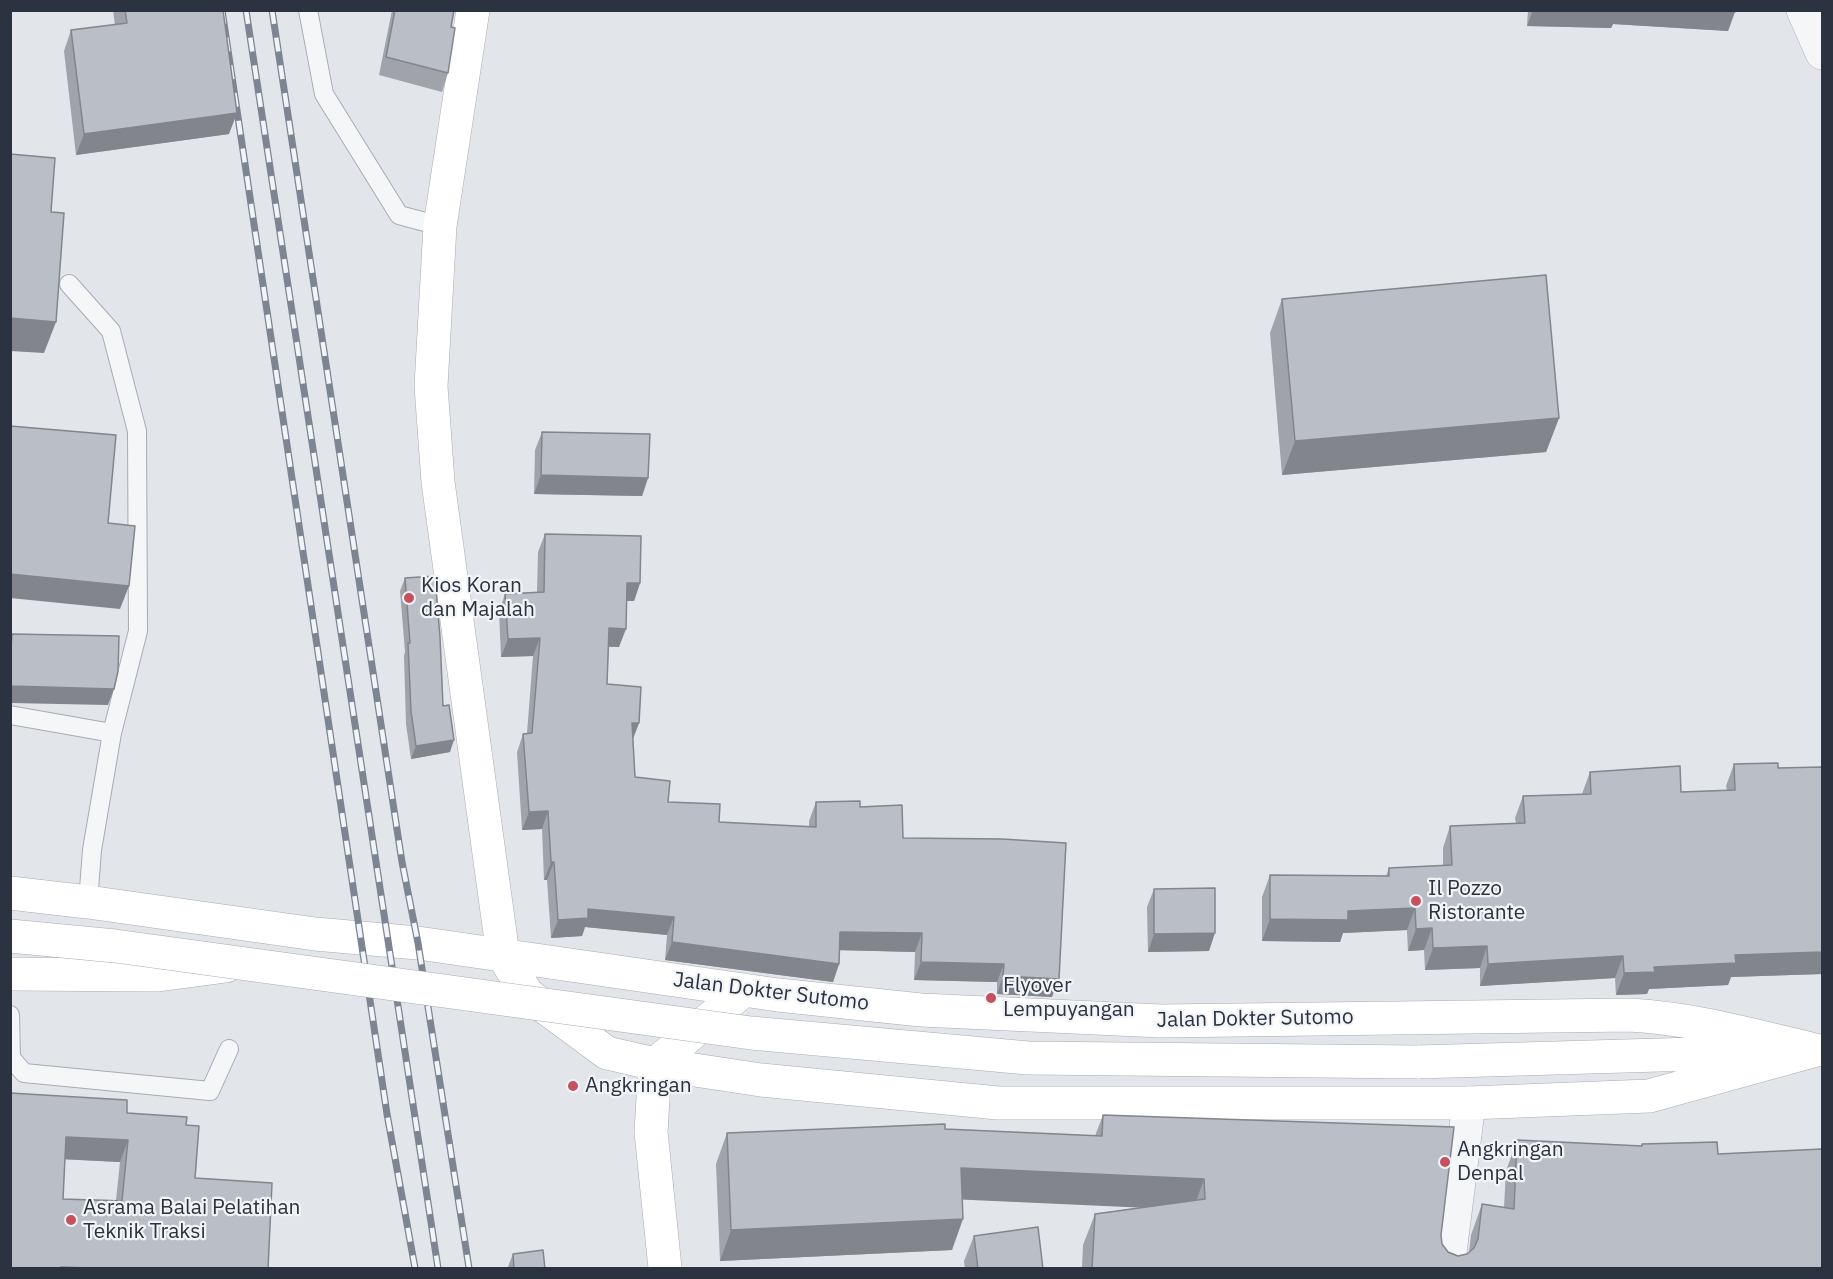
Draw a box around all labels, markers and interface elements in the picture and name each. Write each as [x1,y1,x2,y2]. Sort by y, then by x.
place label: Kios Koran dan Majalah [421,573,535,623]
marker: Kios Koran dan Majalah [402,591,416,605]
place label: Il Pozzo Ristorante [1428,876,1525,926]
marker: Il Pozzo Ristorante [1409,894,1423,908]
street label: Jalan Dokter Sutomo [672,967,870,1017]
place label: Flyover Lempuyangan [1003,973,1135,1023]
marker: Flyover Lempuyangan [984,991,998,1005]
street label: Jalan Dokter Sutomo [1156,1005,1354,1033]
place label: Angkringan [585,1073,692,1099]
marker: Angkringan [566,1079,580,1093]
place label: Angkringan Denpal [1457,1137,1564,1187]
marker: Angkringan Denpal [1438,1155,1452,1169]
place label: Asrama Balai Pelatihan Teknik Traksi [83,1195,301,1245]
marker: Asrama Balai Pelatihan Teknik Traksi [64,1213,78,1227]

